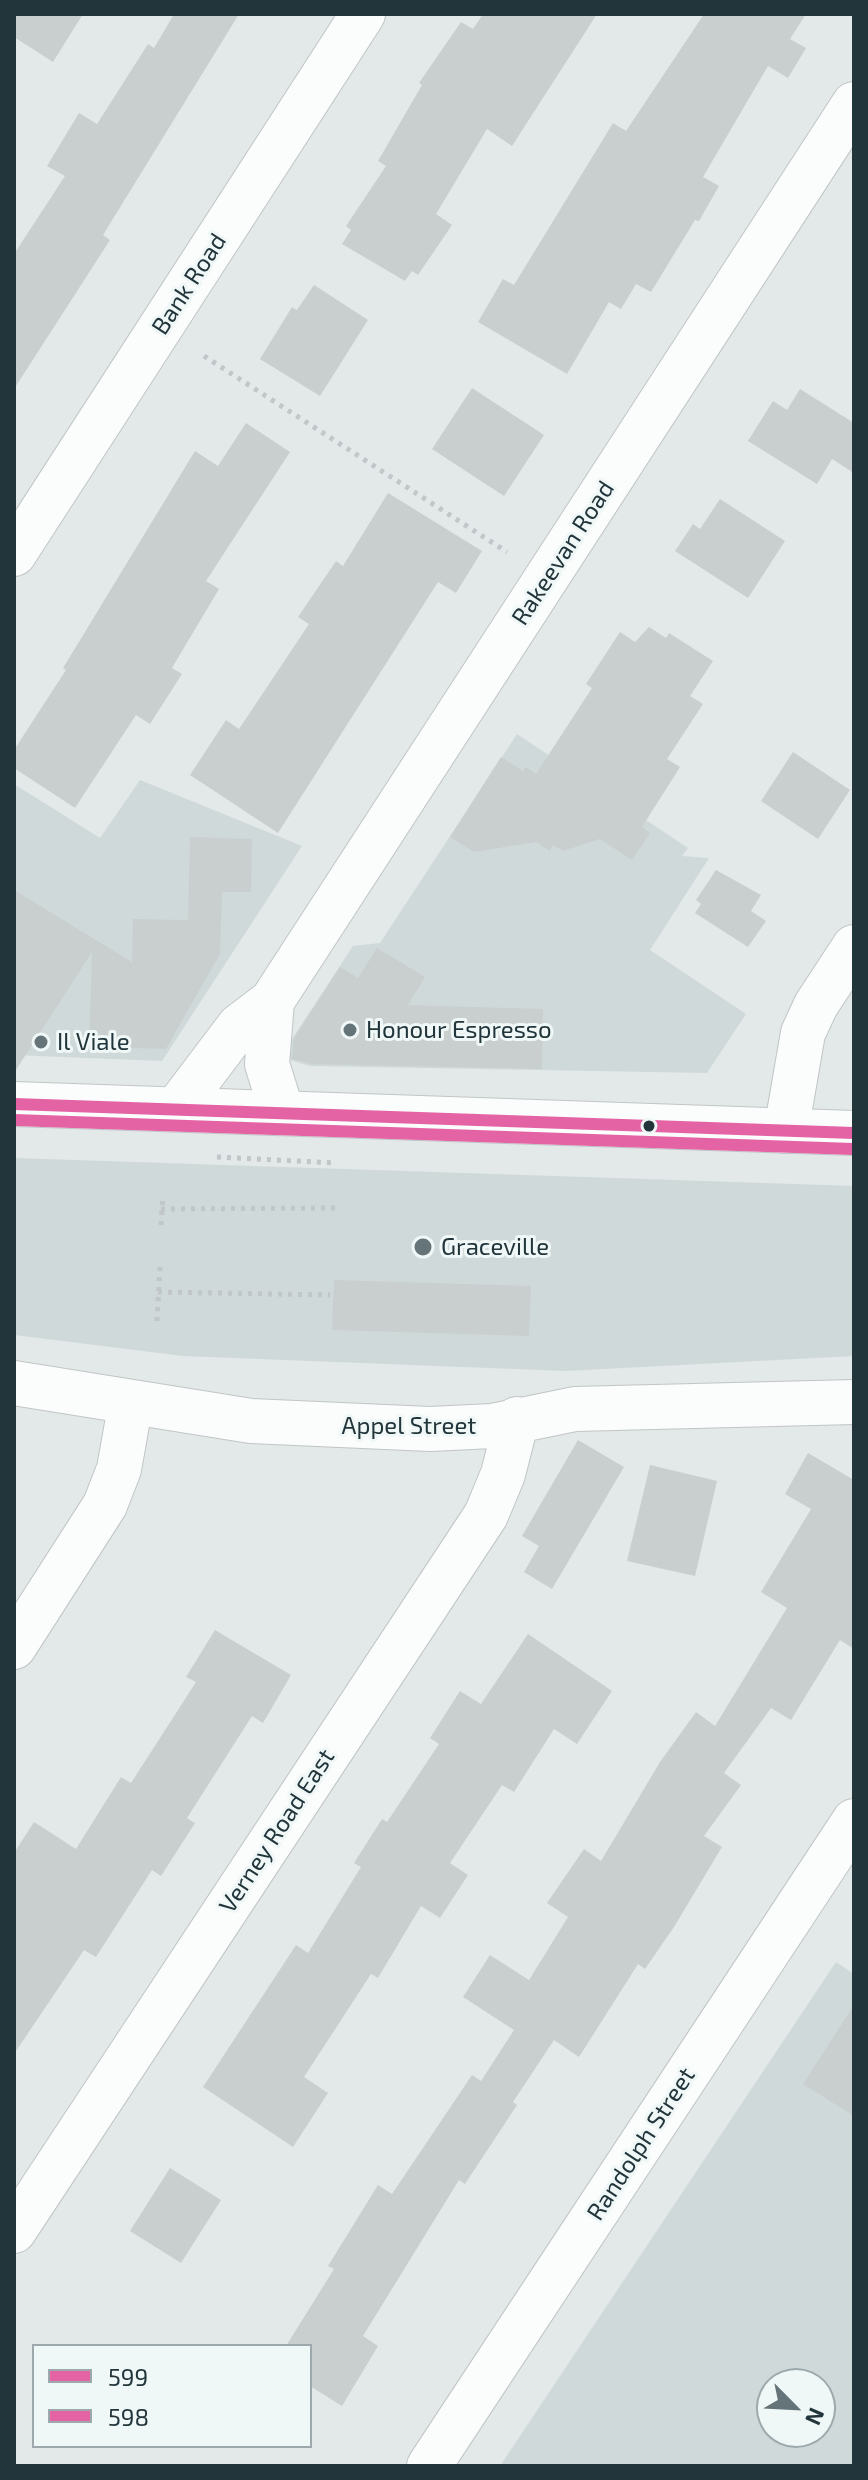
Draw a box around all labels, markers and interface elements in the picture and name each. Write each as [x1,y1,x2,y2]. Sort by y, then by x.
street label: Bank Road [146,228,232,340]
street label: Rakeevan Road [506,476,620,630]
place label: Honour Espresso [366,1016,552,1044]
marker: Honour Espresso [341,1021,359,1039]
place label: Il Viale [57,1028,130,1056]
marker: Il Viale [32,1033,50,1051]
unlabelled marker [641,1118,657,1134]
place label: Graceville [441,1233,549,1261]
marker: Graceville [412,1236,434,1258]
street label: Appel Street [342,1412,476,1440]
street label: Verney Road East [213,1744,341,1918]
street label: Randolph Street [581,2062,701,2226]
legend [32,2344,312,2448]
text: 599 [108,2362,148,2391]
north arrow [756,2368,836,2448]
text: 598 [108,2402,149,2431]
text: N [801,2404,831,2429]

